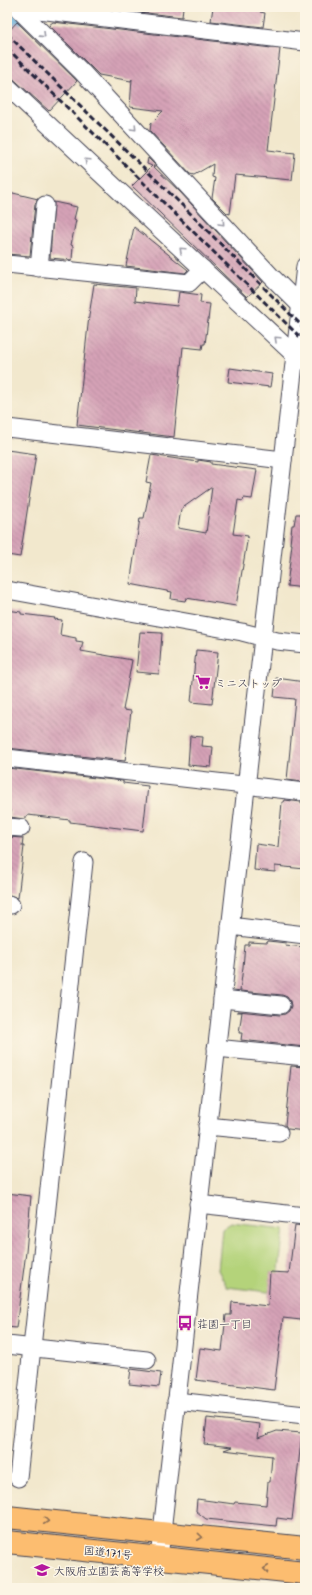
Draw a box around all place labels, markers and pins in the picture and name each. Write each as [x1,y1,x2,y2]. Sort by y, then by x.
supermarket icon: ミニストップ [194,673,212,691]
place label: ミニストップ [215,675,282,690]
bus stop icon: 荘園一丁目 [176,1314,194,1332]
place label: 荘園一丁目 [197,1316,252,1331]
school or university icon: 大阪府立園芸高等学校 [33,1561,51,1579]
place label: 大阪府立園芸高等学校 [54,1563,164,1578]

